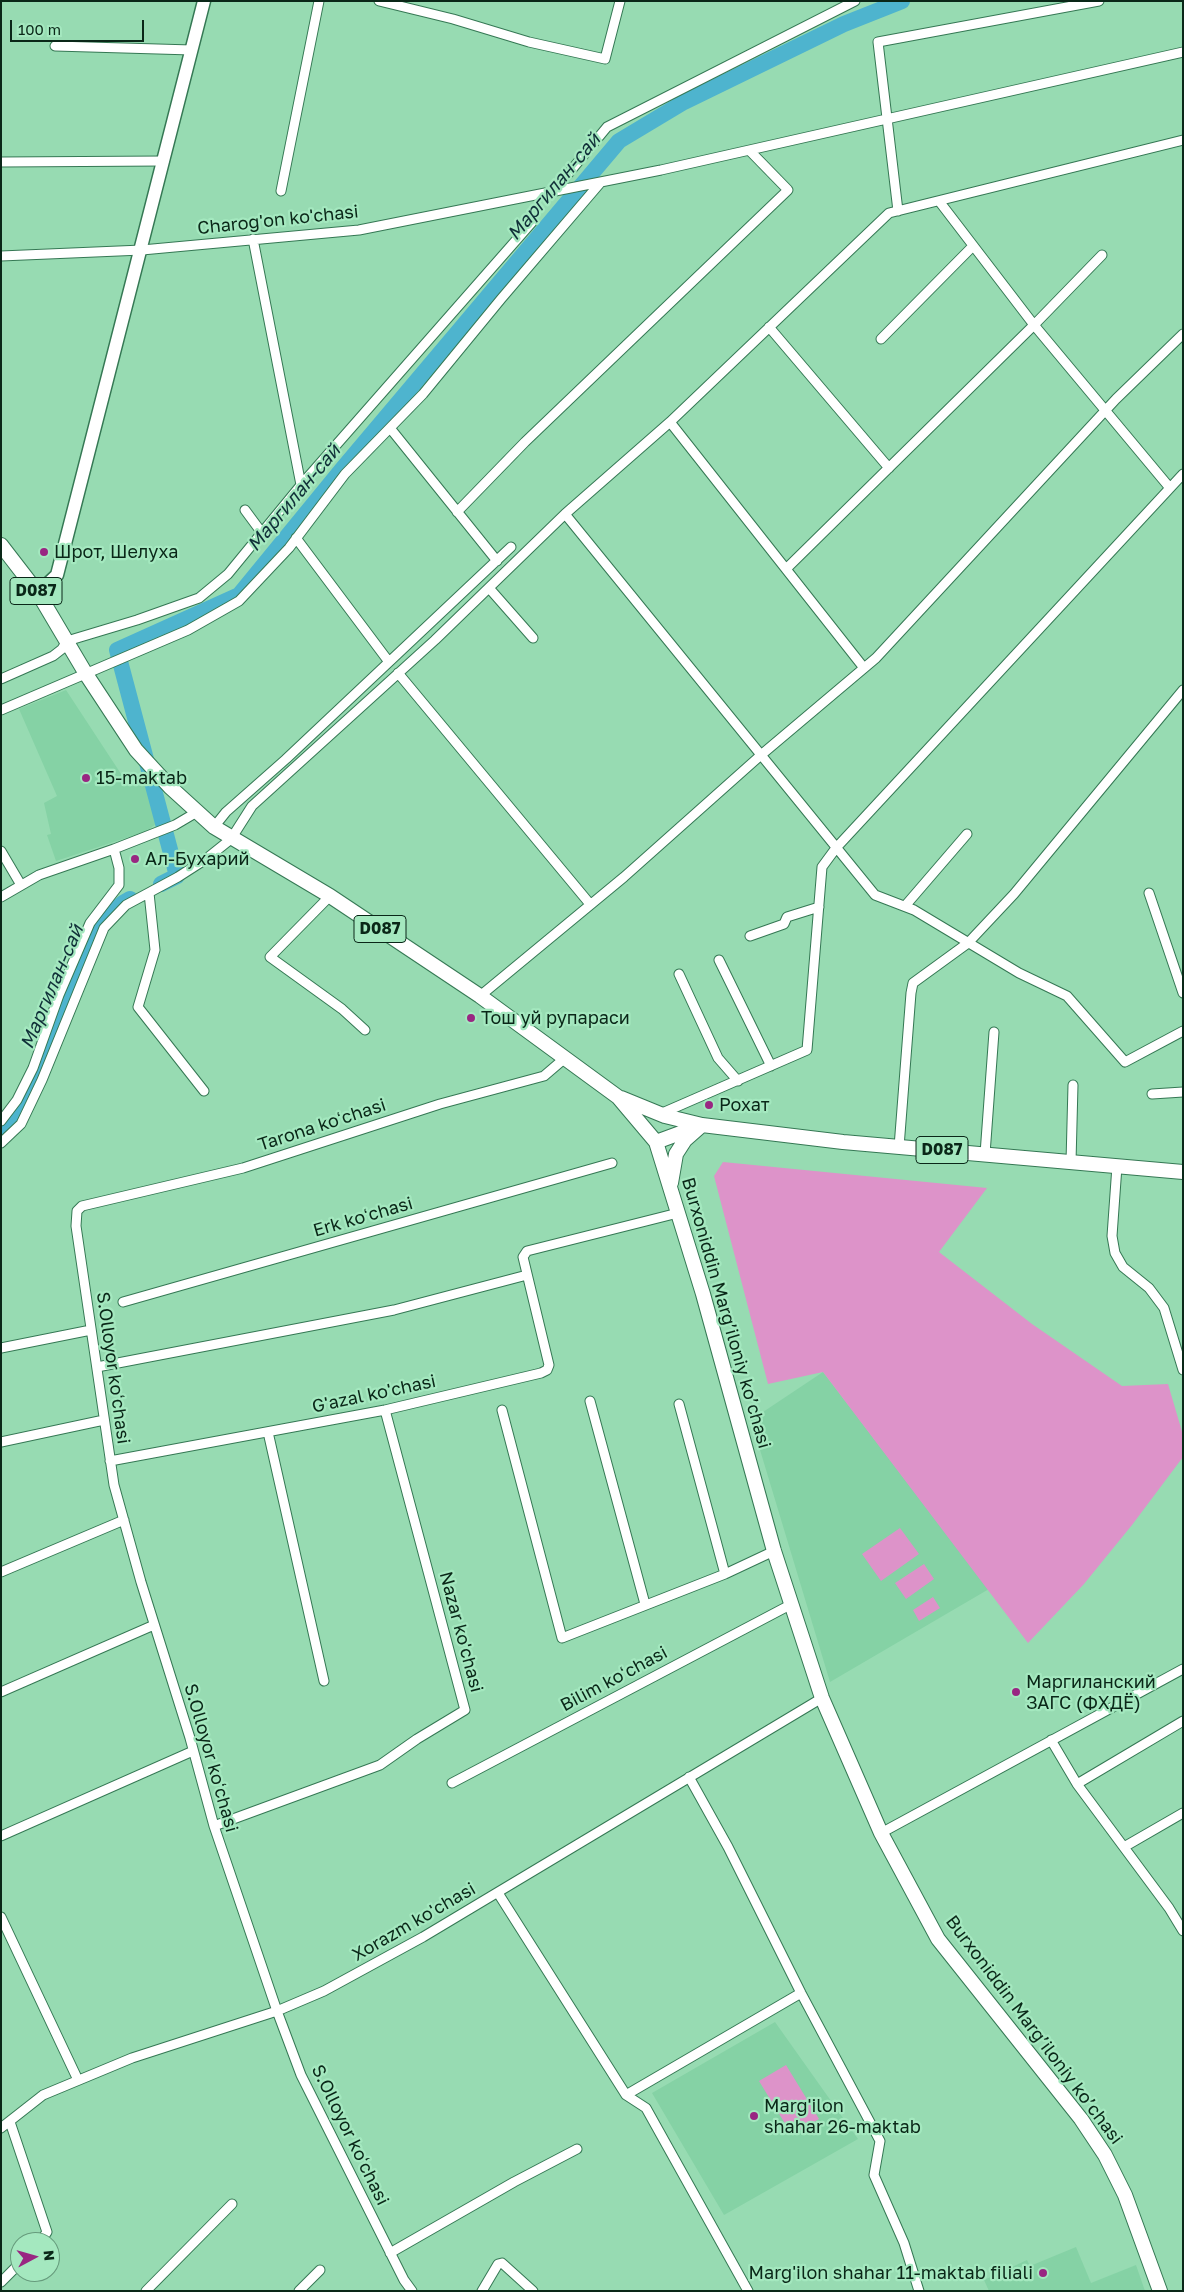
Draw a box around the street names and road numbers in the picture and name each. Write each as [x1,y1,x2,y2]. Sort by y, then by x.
street label: Charog'on ko'chasi [196,201,360,239]
road number: D087 [10,578,62,604]
road number: D087 [354,916,406,942]
street label: Tarona koʻchasi [255,1094,389,1156]
road number: D087 [916,1136,968,1164]
street label: Burxoniddin Marg’iloniy ko’chasi [677,1175,775,1451]
street label: Erk koʻchasi [311,1192,415,1242]
street label: S.Olloyor koʻchasi [92,1290,134,1446]
street label: G'azal ko'chasi [310,1370,438,1418]
street label: Nazar ko'chasi [434,1569,488,1695]
street label: Bilim koʻchasi [557,1642,671,1716]
street label: S.Olloyor koʻchasi [179,1681,243,1835]
street label: Xorazm ko'chasi [349,1878,479,1966]
street label: Burxoniddin Marg’iloniy ko’chasi [941,1911,1127,2149]
street label: S.Olloyor koʻchasi [307,2061,393,2209]

